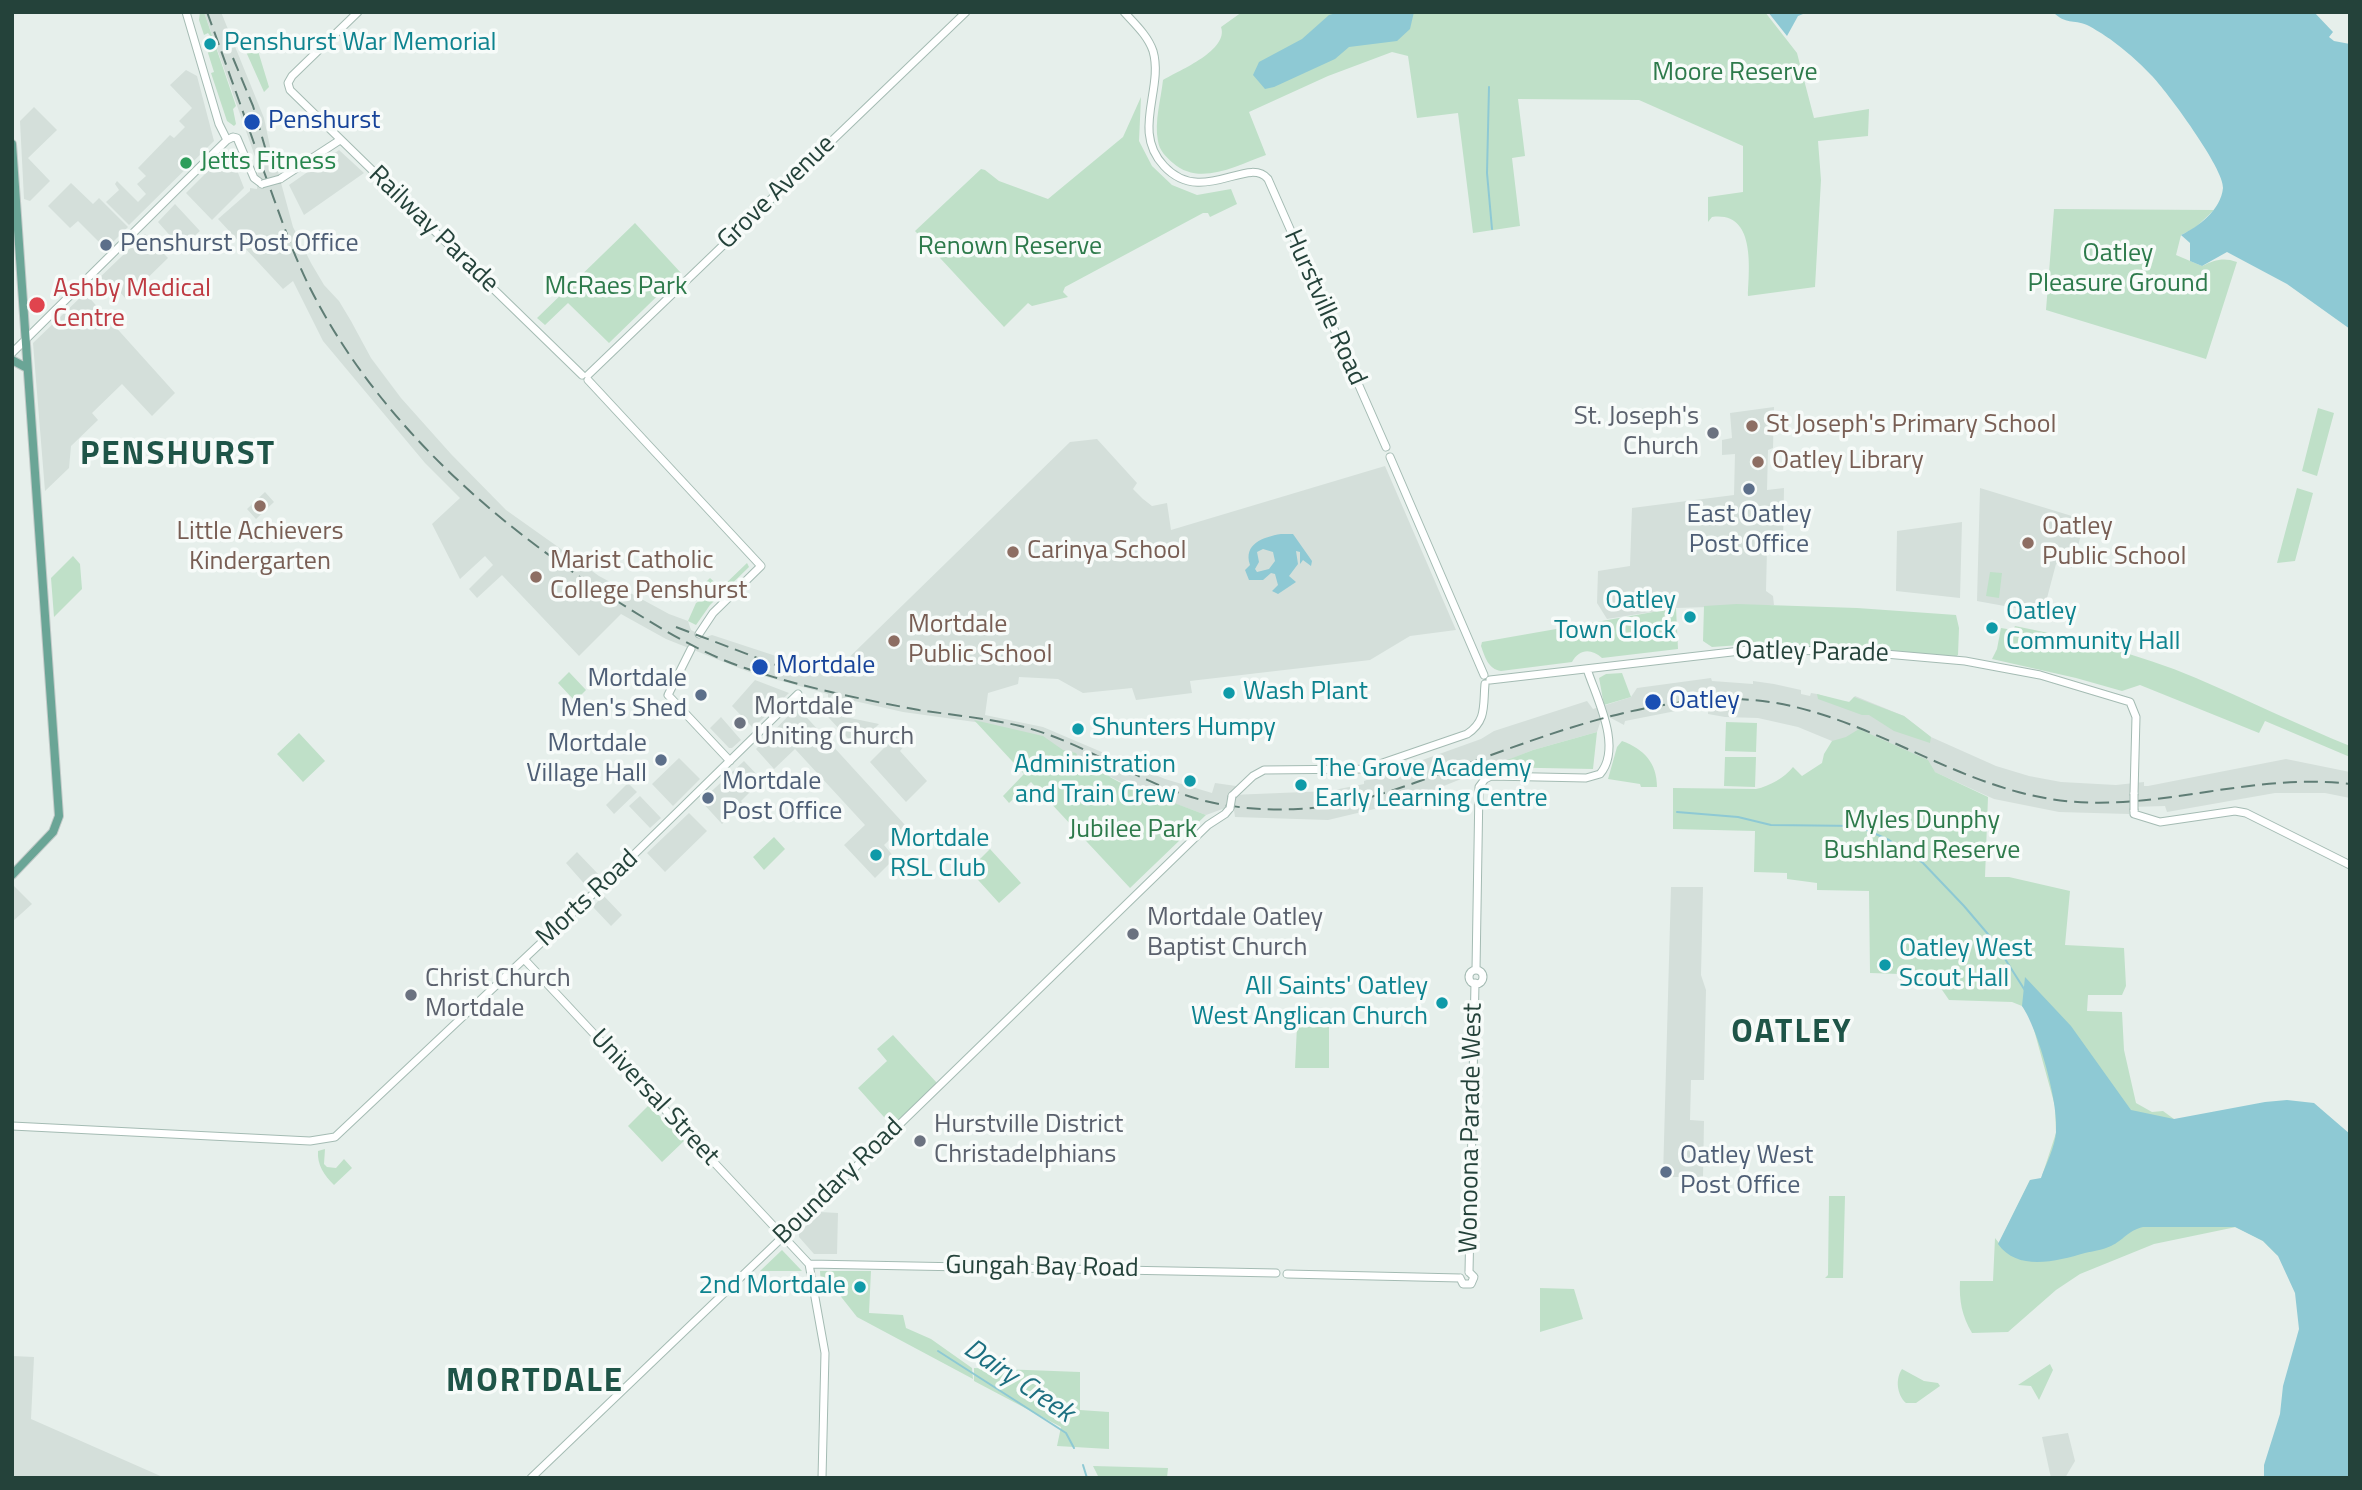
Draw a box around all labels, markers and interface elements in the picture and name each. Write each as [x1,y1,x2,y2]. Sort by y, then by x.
place label: Penshurst War Memorial [224,28,497,60]
marker: Penshurst War Memorial [202,36,218,52]
park label: Moore Reserve [1652,58,1818,90]
place label: Penshurst [268,106,380,138]
marker: Penshurst [242,112,262,132]
street label: Grove Avenue [712,129,842,257]
place label: Jetts Fitness [200,147,336,179]
marker: Jetts Fitness [178,155,194,171]
street label: Railway Parade [361,160,505,300]
street label: Hurstville Road [1276,225,1372,391]
place label: Penshurst Post Office [120,229,359,261]
park label: Renown Reserve [918,232,1102,264]
marker: Penshurst Post Office [98,237,114,253]
park label: Oatley Pleasure Ground [2027,239,2209,300]
park label: McRaes Park [545,272,687,304]
place label: Ashby Medical Centre [53,274,211,336]
marker: Ashby Medical Centre [27,295,47,315]
place label: St. Joseph's Church [1574,402,1699,464]
place label: St Joseph's Primary School [1766,410,2056,442]
marker: St Joseph's Primary School [1744,418,1760,434]
marker: St. Joseph's Church [1705,425,1721,441]
district label: PENSHURST [81,436,275,476]
place label: Oatley Library [1772,446,1924,478]
marker: Oatley Library [1750,454,1766,470]
marker: East Oatley Post Office [1741,481,1757,497]
marker: Little Achievers Kindergarten [252,498,268,514]
place label: East Oatley Post Office [1686,500,1812,562]
place label: Oatley Public School [2042,512,2187,574]
place label: Little Achievers Kindergarten [177,517,343,578]
marker: Oatley Public School [2020,535,2036,551]
place label: Carinya School [1027,536,1187,568]
marker: Carinya School [1005,544,1021,560]
place label: Marist Catholic College Penshurst [550,546,747,608]
marker: Marist Catholic College Penshurst [528,569,544,585]
place label: Oatley Town Clock [1554,586,1676,648]
place label: Oatley Community Hall [2006,597,2181,658]
marker: Oatley Town Clock [1682,609,1698,625]
place label: Mortdale Public School [908,610,1053,672]
marker: Oatley Community Hall [1984,620,2000,636]
marker: Mortdale Public School [886,633,902,649]
street label: Oatley Parade [1735,636,1889,670]
place label: Mortdale [776,651,875,683]
marker: Mortdale [750,657,770,677]
place label: Mortdale Men's Shed [560,664,687,726]
place label: Wash Plant [1243,677,1368,709]
marker: Wash Plant [1221,685,1237,701]
place label: Oatley [1669,686,1740,718]
marker: Mortdale Men's Shed [693,687,709,703]
place label: Mortdale Uniting Church [754,692,914,754]
marker: Oatley [1643,692,1663,712]
place label: Shunters Humpy [1092,713,1276,745]
marker: Mortdale Uniting Church [732,715,748,731]
marker: Shunters Humpy [1070,721,1086,737]
place label: Mortdale Village Hall [526,729,647,790]
place label: Administration and Train Crew [1014,750,1176,812]
marker: Mortdale Village Hall [653,752,669,768]
place label: The Grove Academy Early Learning Centre [1315,754,1548,816]
place label: Mortdale Post Office [722,767,842,828]
marker: Administration and Train Crew [1182,773,1198,789]
marker: The Grove Academy Early Learning Centre [1293,777,1309,793]
marker: Mortdale Post Office [700,790,716,806]
park label: Myles Dunphy Bushland Reserve [1824,806,2020,868]
park label: Jubilee Park [1069,815,1197,847]
place label: Mortdale RSL Club [890,824,989,886]
street label: Morts Road [531,844,645,954]
marker: Mortdale RSL Club [868,847,884,863]
place label: Mortdale Oatley Baptist Church [1147,903,1323,964]
marker: Mortdale Oatley Baptist Church [1125,926,1141,942]
place label: Oatley West Scout Hall [1899,934,2032,996]
marker: Oatley West Scout Hall [1877,957,1893,973]
place label: Christ Church Mortdale [425,964,571,1026]
place label: All Saints' Oatley West Anglican Church [1191,972,1428,1034]
marker: Christ Church Mortdale [403,987,419,1003]
marker: All Saints' Oatley West Anglican Church [1434,995,1450,1011]
street label: Wonoona Parade West [1454,1003,1490,1253]
district label: OATLEY [1732,1014,1852,1054]
street label: Universal Street [583,1023,725,1173]
place label: Hurstville District Christadelphians [934,1110,1123,1172]
street label: Boundary Road [768,1112,910,1252]
marker: Hurstville District Christadelphians [912,1133,928,1149]
place label: Oatley West Post Office [1680,1141,1813,1202]
marker: Oatley West Post Office [1658,1164,1674,1180]
street label: Gungah Bay Road [945,1251,1139,1285]
place label: 2nd Mortdale [699,1271,846,1303]
marker: 2nd Mortdale [852,1279,868,1295]
water label: Dairy Creek [957,1333,1079,1431]
district label: MORTDALE [447,1363,623,1403]

